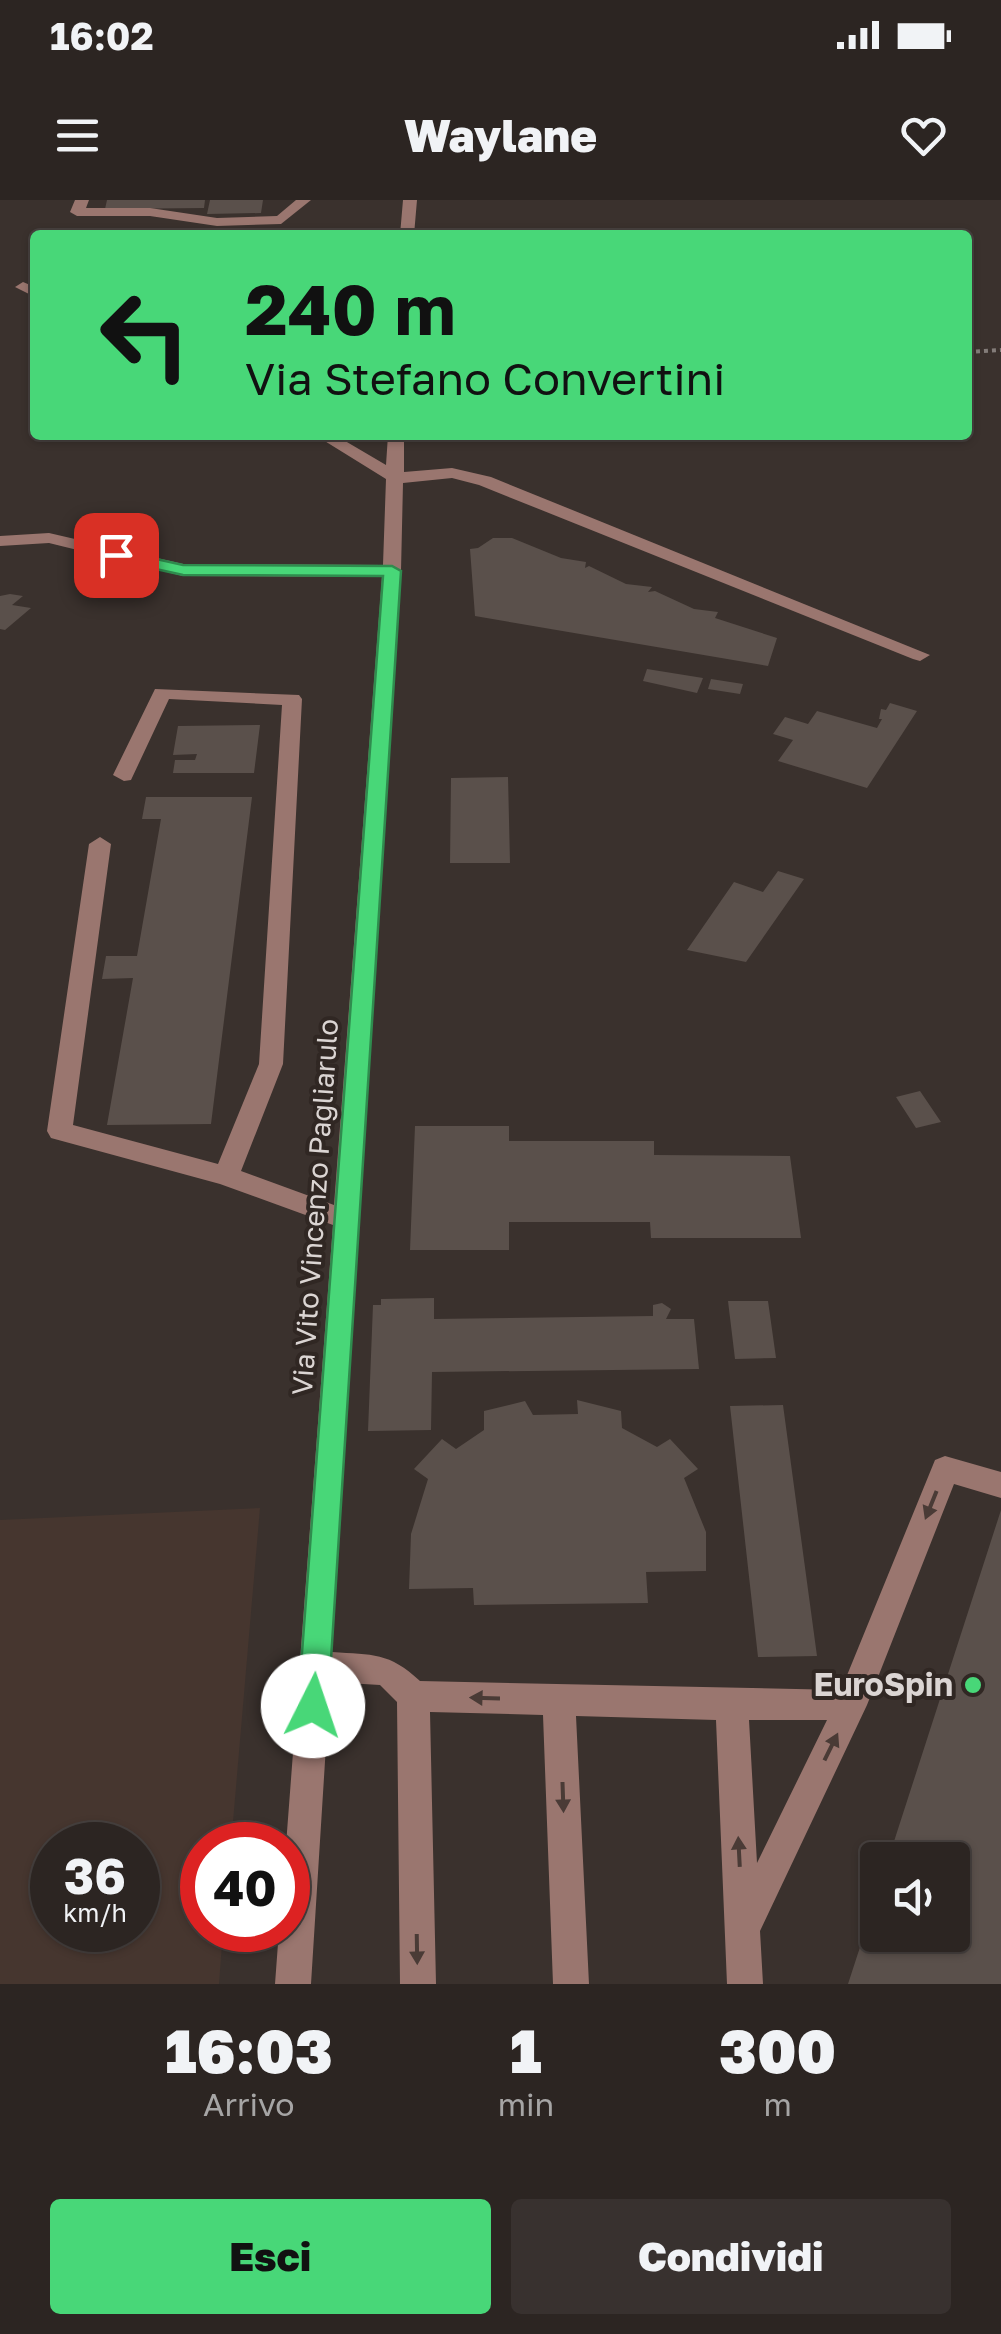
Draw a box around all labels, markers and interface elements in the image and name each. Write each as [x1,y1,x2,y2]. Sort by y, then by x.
text: 16:02 [50,13,154,58]
icon: menu [50,108,105,163]
text: Waylane [404,108,597,162]
icon: heart [896,108,951,163]
text: 240 m [245,266,456,350]
icon: left [80,270,210,400]
text: Via Stefano Convertini [245,351,725,405]
pin [74,513,159,598]
icon: arrive [89,528,144,583]
street label: Via Vito Vincenzo Pagliarulo [285,1018,344,1396]
one-way arrow [922,1491,938,1521]
position arrow [261,1654,365,1758]
place label: EuroSpin [814,1665,953,1703]
marker: EuroSpin [962,1674,984,1696]
one-way arrow [468,1689,500,1705]
one-way arrow [823,1732,840,1761]
one-way arrow [555,1782,571,1814]
speed limit sign: 40 [180,1822,310,1952]
one-way arrow [731,1835,747,1867]
map controls [860,1842,970,1952]
button: sound [860,1842,970,1952]
text: 36 [64,1845,126,1905]
text: km/h [63,1897,127,1928]
one-way arrow [409,1933,425,1965]
text: 16:03 [165,2014,333,2086]
text: 1 [510,2014,542,2086]
text: 300 [719,2014,836,2086]
text: Arrivo [203,2085,295,2123]
text: min [498,2085,554,2123]
text: m [763,2085,792,2123]
button: Esci [50,2199,491,2314]
button: Condividi [511,2199,951,2314]

